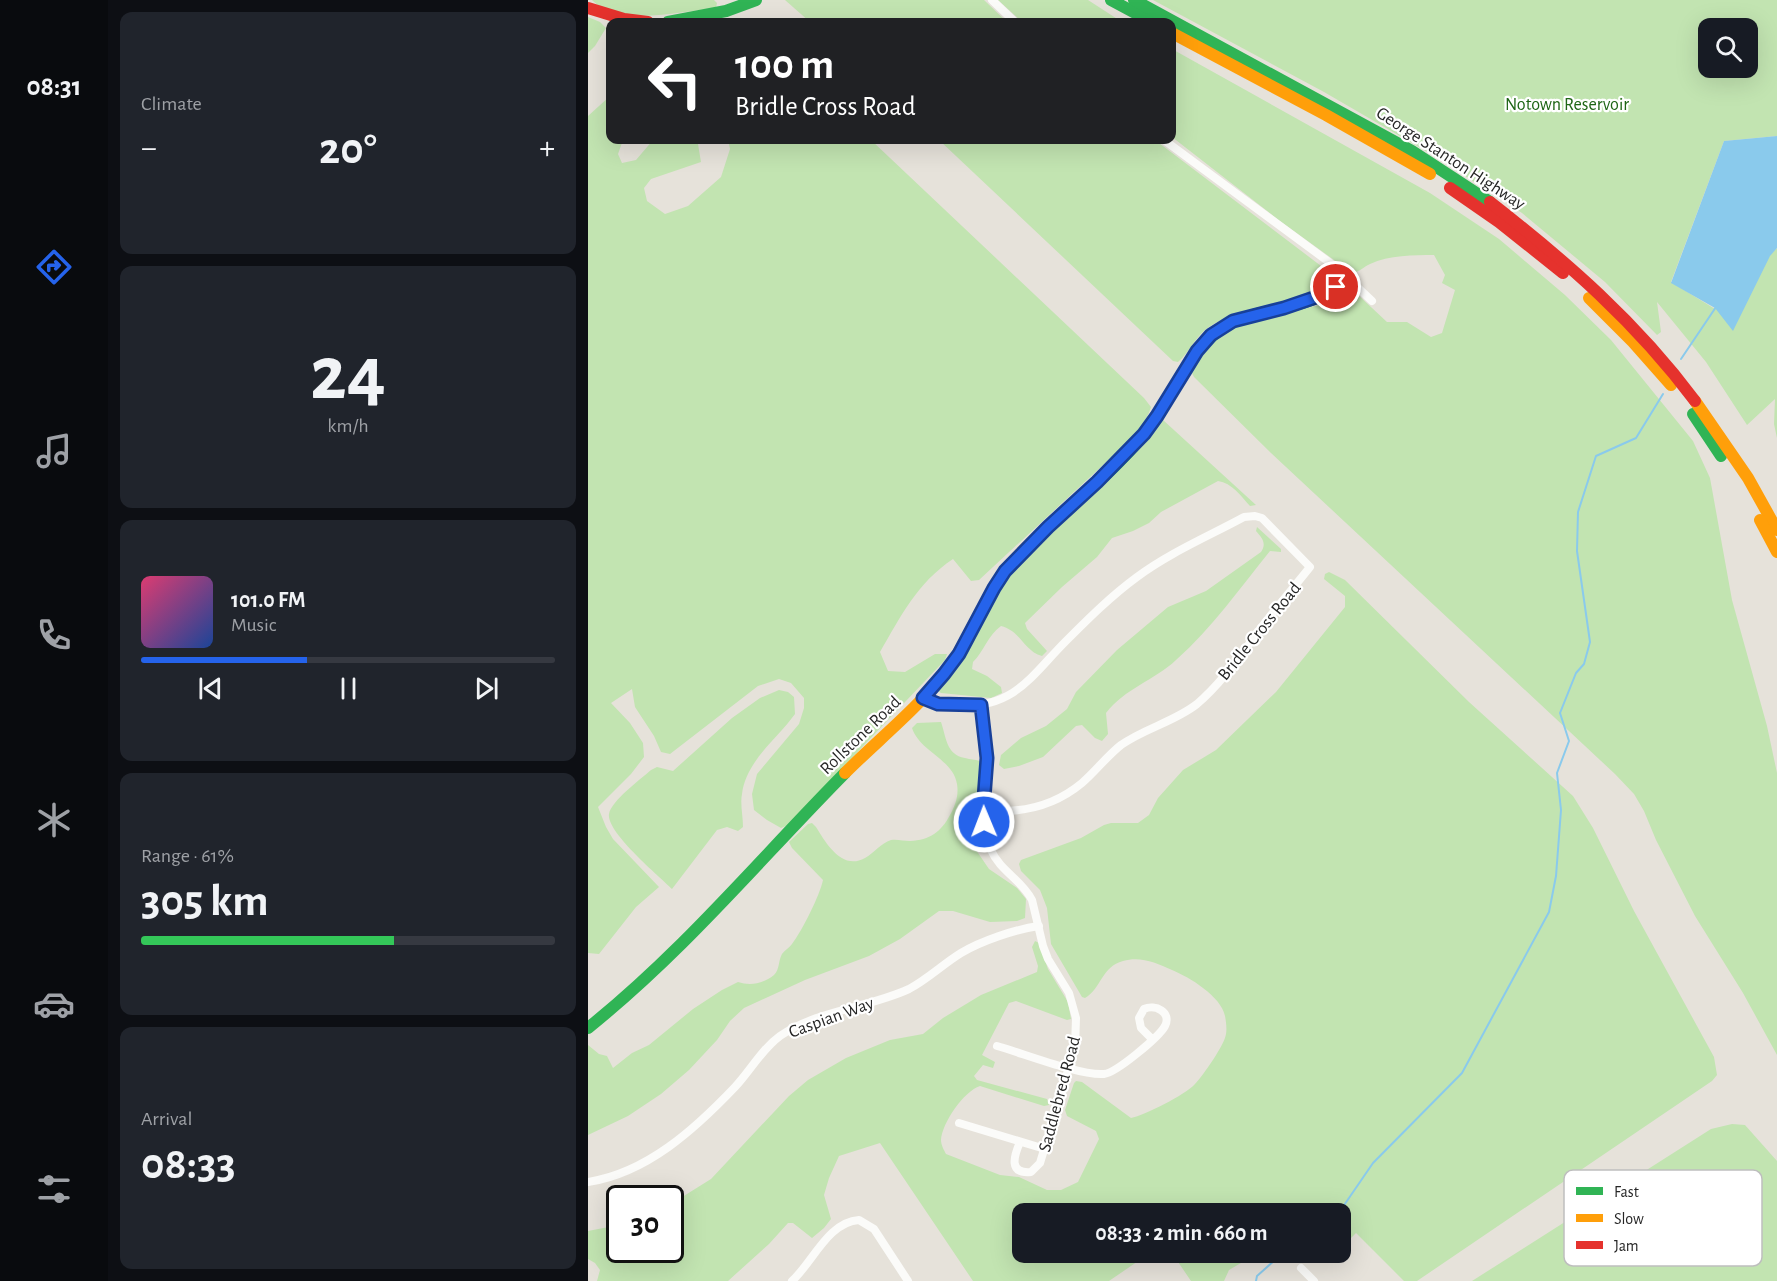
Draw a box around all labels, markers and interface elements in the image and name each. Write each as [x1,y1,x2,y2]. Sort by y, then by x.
map controls [1698,18,1758,78]
button: search [1698,18,1758,78]
icon: left [636,42,714,120]
text: 100 m [735,44,834,86]
text: 08:31 [27,73,81,100]
text: Bridle Cross Road [735,93,916,120]
text: Climate [141,94,202,114]
park label: Notown Reservoir [1505,96,1629,114]
street label: George Stanton Highway [1373,104,1528,214]
text: 20° [319,127,377,172]
text: − [141,132,157,165]
text: + [539,132,555,165]
icon: directions [33,246,75,288]
pin [1310,261,1361,312]
icon: arrive [1319,270,1352,303]
text: 24 [310,336,386,414]
text: km/h [327,416,369,436]
icon: music [33,430,75,472]
street label: Bridle Cross Road [1215,579,1305,684]
text: 101.0 FM [231,589,305,611]
icon: phone [33,614,75,656]
text: Music [231,615,277,635]
icon: previous [194,672,227,705]
icon: pause [332,672,365,705]
icon: next [470,672,503,705]
street label: Rollstone Road [817,693,904,778]
position arrow [952,790,1016,854]
icon: climate [33,799,75,841]
text: Range · 61% [141,846,234,866]
text: 305 km [141,879,269,924]
icon: car [33,983,75,1025]
street label: Caspian Way [786,994,877,1042]
street label: Saddlebred Road [1036,1034,1084,1154]
text: Arrival [141,1109,192,1129]
text: 08:33 [141,1142,236,1187]
icon: filters [33,1168,75,1210]
legend [1564,1170,1762,1266]
text: Fast [1614,1184,1639,1200]
speed limit sign: 30 [606,1185,684,1263]
text: Slow [1614,1211,1644,1227]
text: 08:33 · 2 min · 660 m [1095,1222,1268,1244]
text: Jam [1614,1238,1639,1254]

